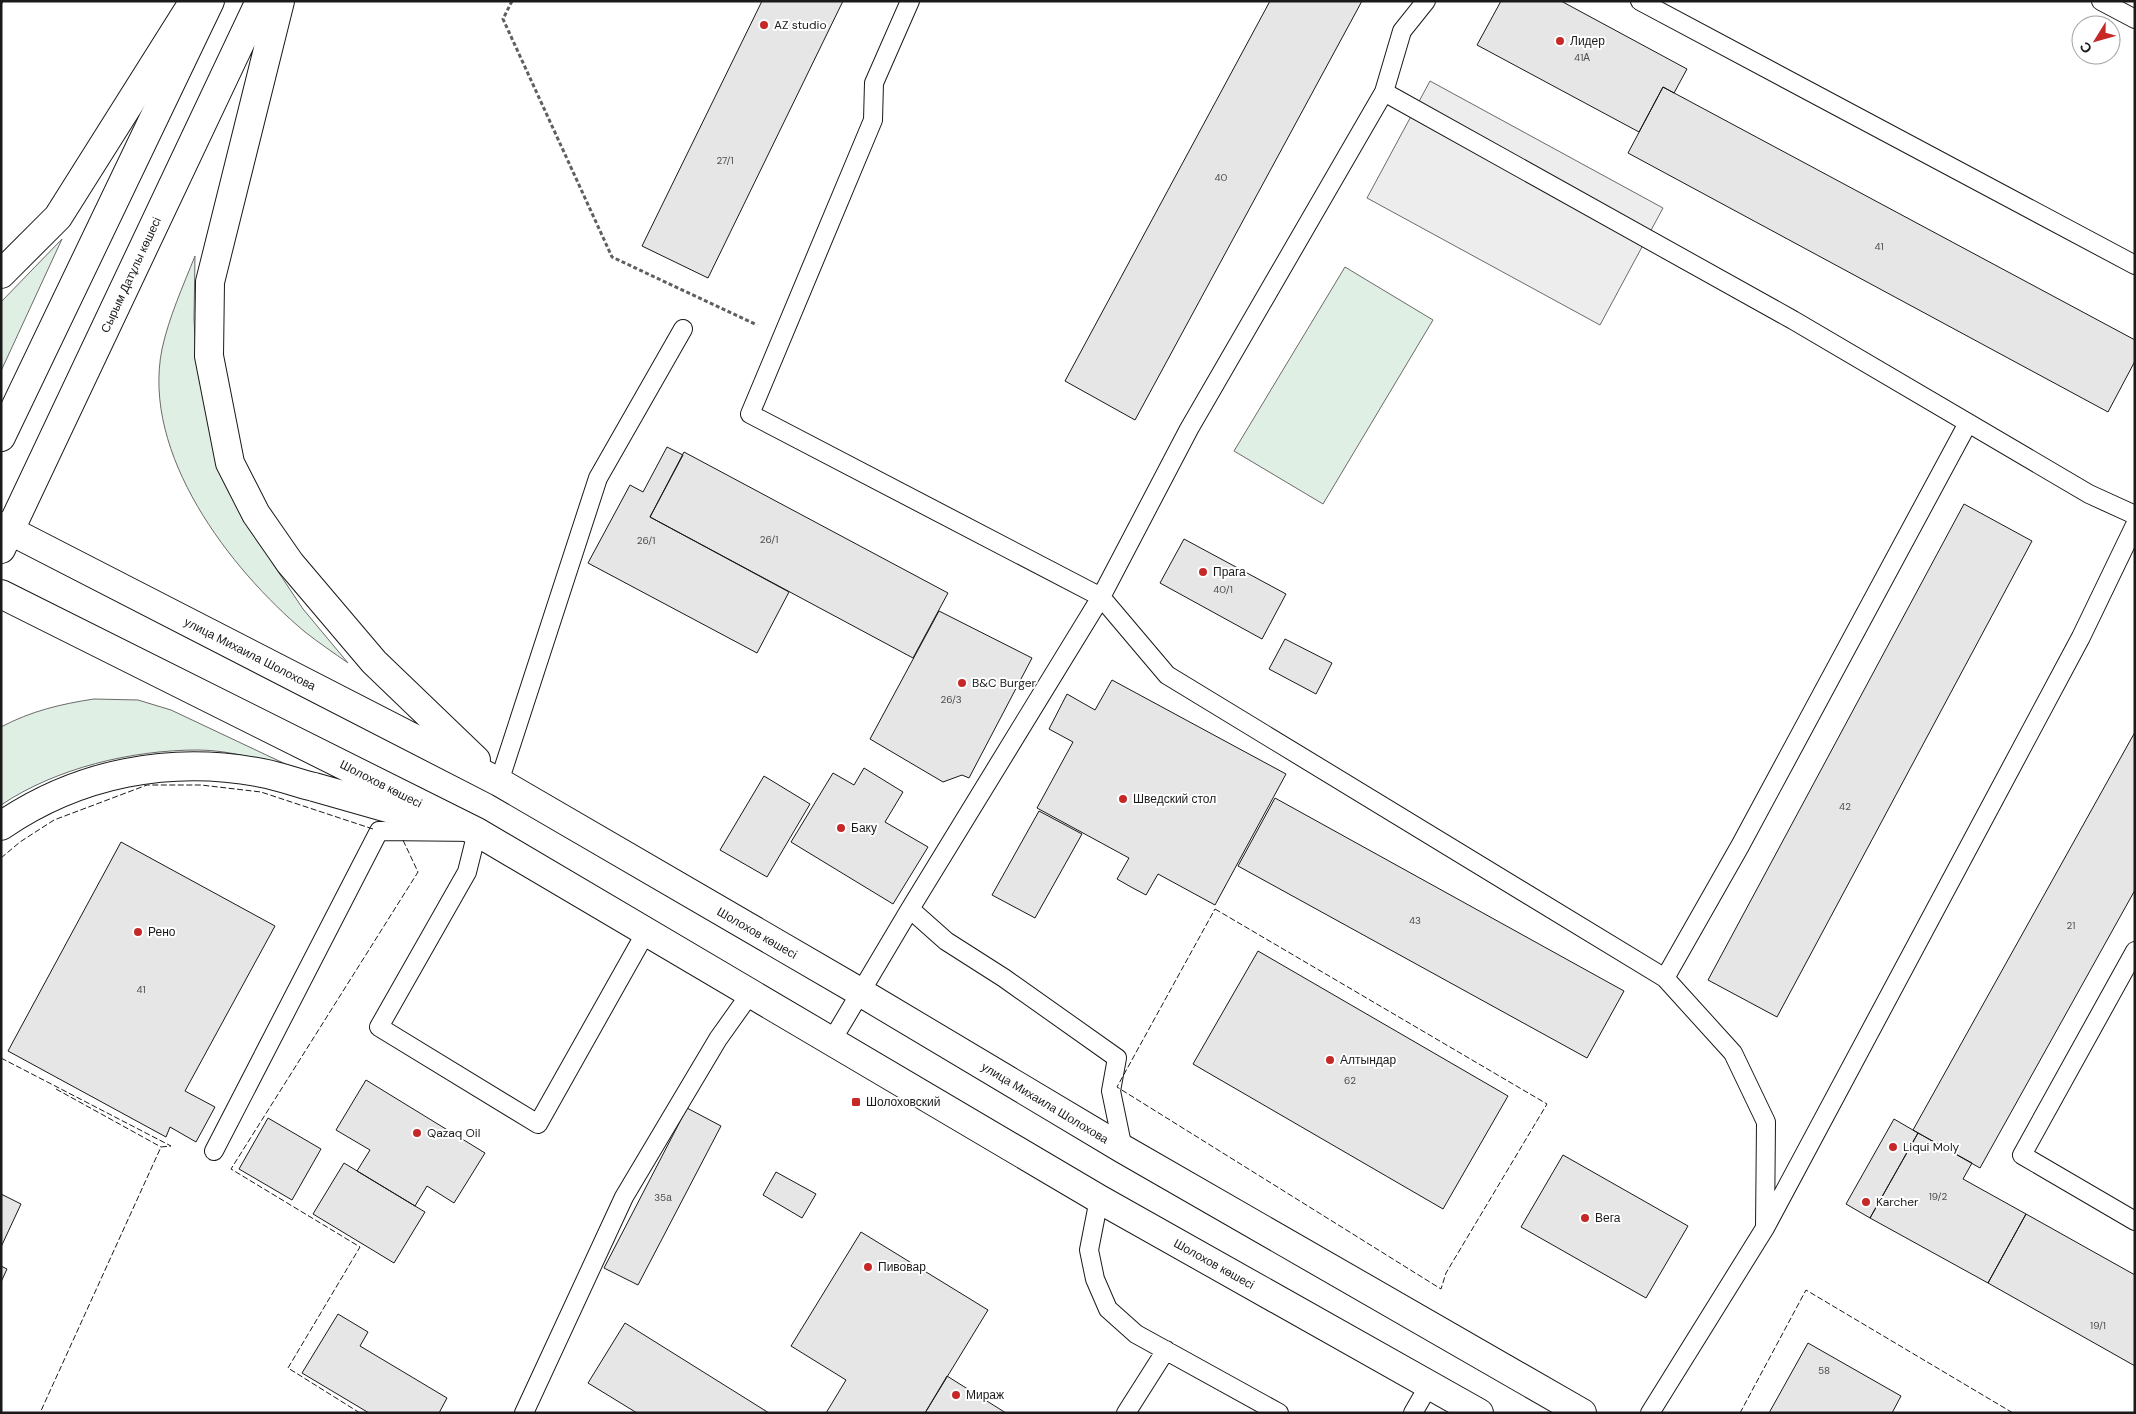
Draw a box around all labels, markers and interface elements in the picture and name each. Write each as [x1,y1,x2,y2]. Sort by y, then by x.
north arrow [2071,15,2121,65]
place label: AZ studio [774,17,827,33]
marker: AZ studio [758,19,770,31]
place label: Лидер [1570,33,1605,49]
marker: Лидер [1554,35,1566,47]
text: С [2075,38,2096,57]
house number: 41А [1574,51,1590,64]
house number: 27/1 [716,154,734,167]
house number: 40 [1215,171,1228,184]
street label: Сырым Датұлы көшесі [97,215,165,335]
house number: 41 [1874,240,1884,253]
house number: 26/1 [760,533,778,546]
house number: 26/1 [637,534,655,547]
place label: Прага [1213,564,1246,580]
marker: Прага [1197,566,1209,578]
house number: 40/1 [1213,583,1233,596]
street label: улица Михаила Шолохова [182,614,319,694]
place label: B&C Burger [972,675,1036,691]
marker: B&C Burger [956,677,968,689]
house number: 26/3 [940,693,962,706]
street label: Шолохов көшесі [337,756,425,812]
place label: Шведский стол [1133,791,1216,807]
marker: Шведский стол [1117,793,1129,805]
house number: 42 [1839,800,1851,813]
place label: Баку [851,820,877,836]
marker: Баку [835,822,847,834]
street label: Шолохов көшесі [714,904,800,962]
house number: 43 [1409,914,1421,927]
house number: 21 [2067,919,2075,932]
place label: Рено [148,924,176,940]
marker: Рено [132,926,144,938]
house number: 41 [136,983,146,996]
place label: Алтындар [1340,1052,1396,1068]
marker: Алтындар [1324,1054,1336,1066]
street label: улица Михаила Шолохова [979,1059,1112,1148]
house number: 62 [1344,1074,1356,1087]
place label: Шолоховский [866,1094,941,1110]
marker: Шолоховский [850,1096,862,1108]
place label: Qazaq Oil [427,1125,480,1141]
marker: Qazaq Oil [411,1127,423,1139]
place label: Liqui Moly [1903,1139,1960,1155]
marker: Liqui Moly [1887,1141,1899,1153]
house number: 19/2 [1929,1190,1948,1203]
house number: 35а [654,1191,672,1204]
place label: Karcher [1876,1194,1919,1210]
marker: Karcher [1860,1196,1872,1208]
place label: Вега [1595,1210,1621,1226]
marker: Вега [1579,1212,1591,1224]
street label: Шолохов көшесі [1171,1235,1257,1293]
place label: Пивовар [878,1259,926,1275]
marker: Пивовар [862,1261,874,1273]
house number: 19/1 [2090,1319,2106,1332]
house number: 58 [1818,1364,1830,1377]
place label: Мираж [966,1387,1004,1403]
marker: Мираж [950,1389,962,1401]

